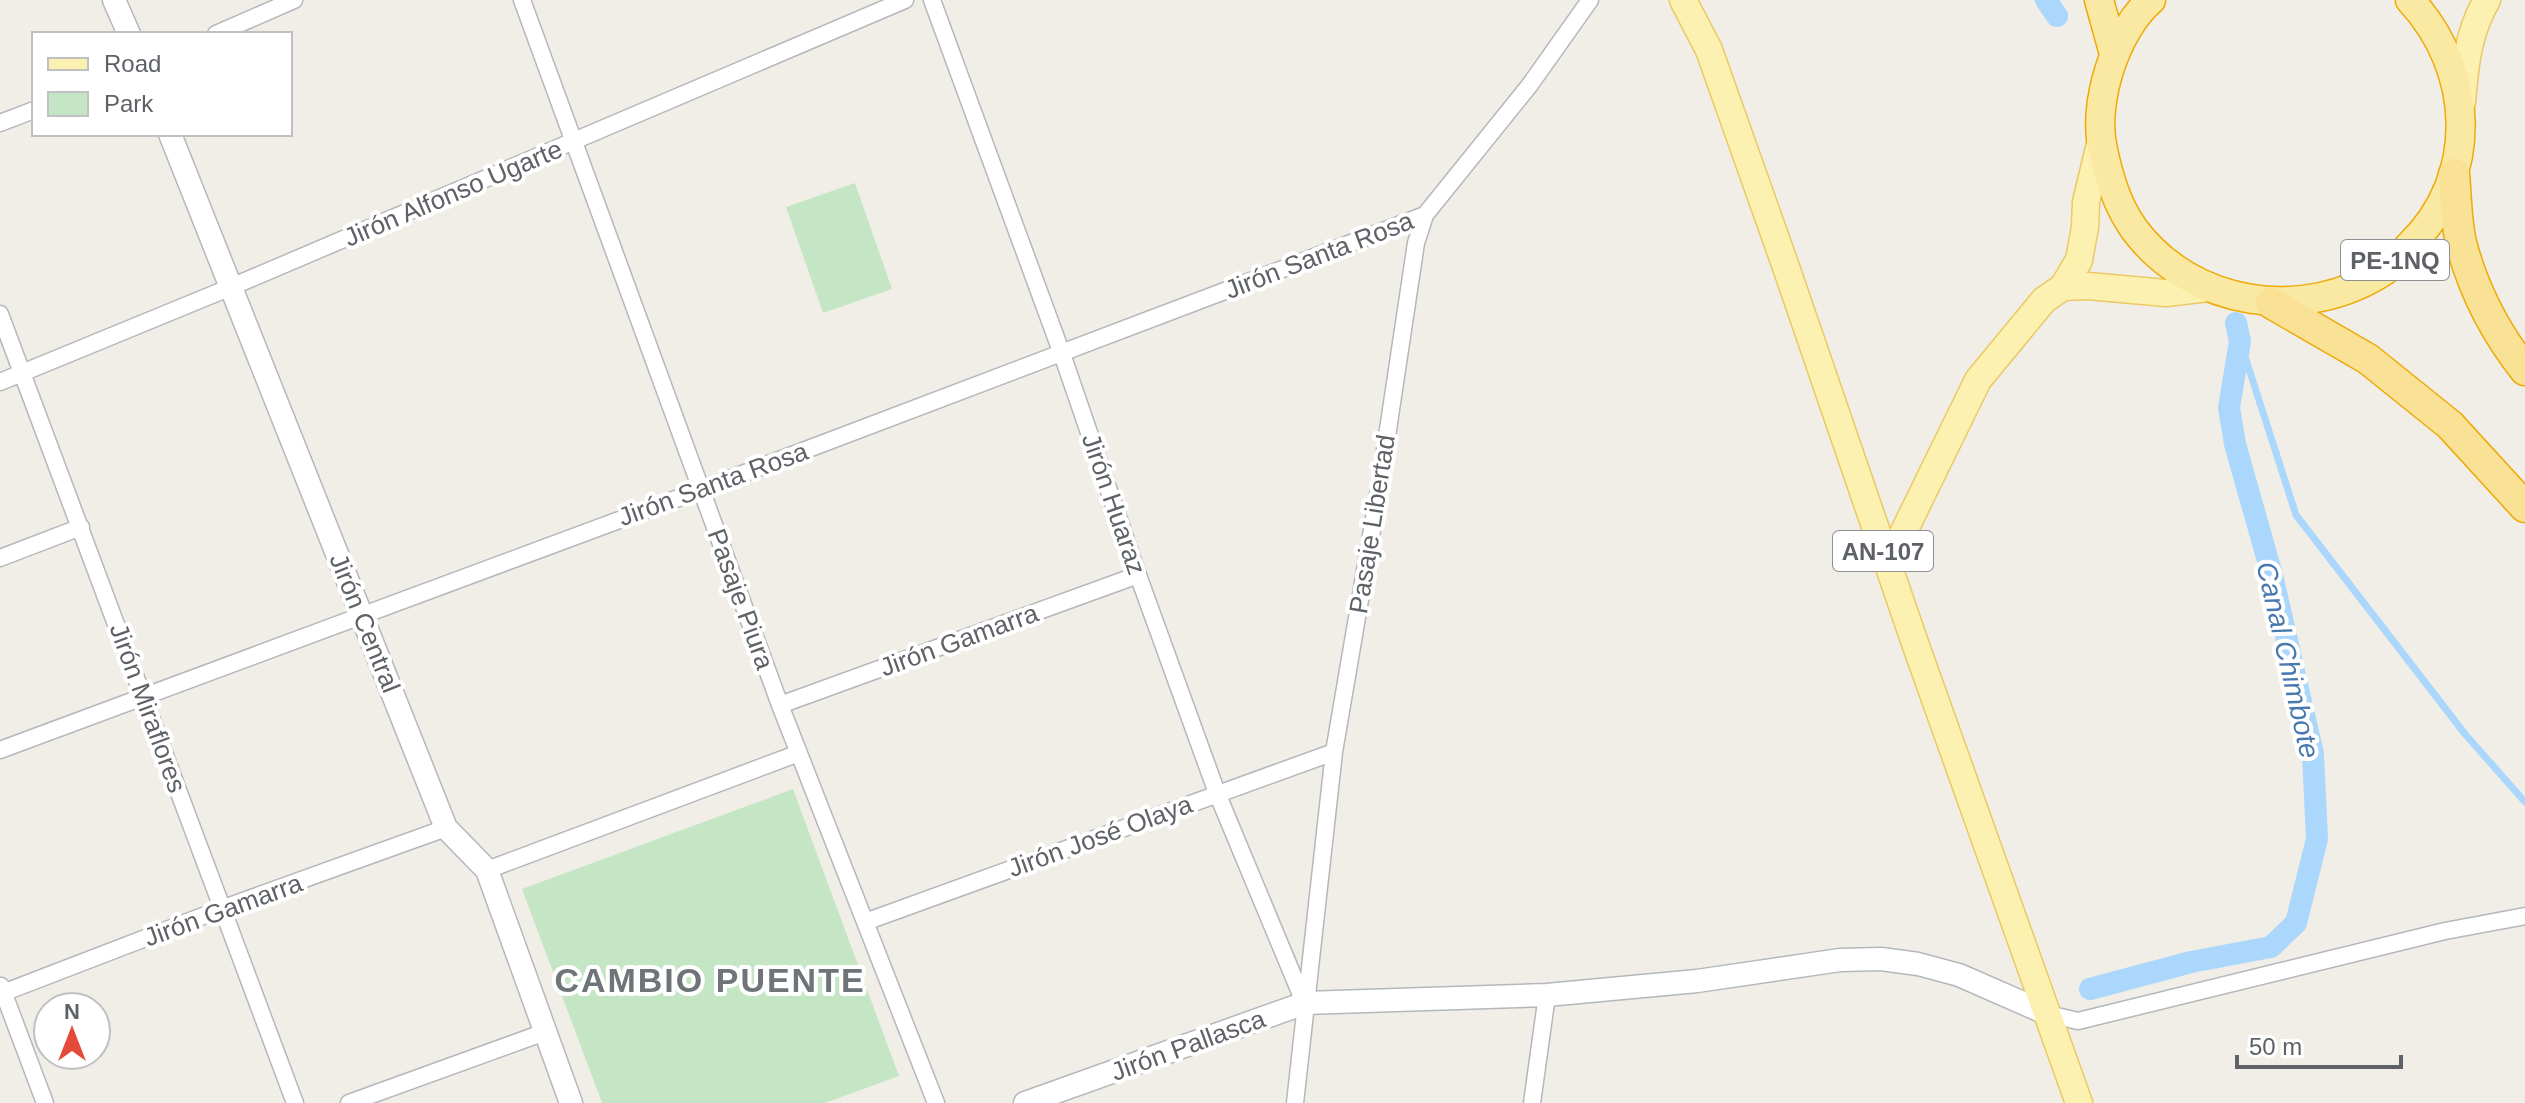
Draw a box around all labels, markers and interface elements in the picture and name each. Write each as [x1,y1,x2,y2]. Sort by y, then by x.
legend [32,32,292,136]
text: Road [104,50,161,77]
text: Park [104,90,154,117]
street label: Jirón Alfonso Ugarte [339,133,567,253]
street label: Jirón Santa Rosa [1221,205,1418,305]
road number: PE-1NQ [2341,240,2449,280]
street label: Jirón Huaraz [1076,429,1152,579]
street label: Pasaje Libertad [1343,432,1401,616]
street label: Jirón Santa Rosa [614,436,812,532]
street label: Pasaje Piura [702,525,780,674]
road number: AN-107 [1833,531,1933,571]
street label: Jirón Central [323,549,407,697]
water label: Canal Chimbote [2250,559,2326,761]
street label: Jirón Gamarra [876,597,1043,683]
street label: Jirón Miraflores [104,619,192,797]
street label: Jirón José Olaya [1004,789,1197,883]
street label: Jirón Gamarra [140,867,307,953]
district label: CAMBIO PUENTE [554,961,866,999]
north arrow [32,991,112,1071]
text: N [64,999,80,1024]
street label: Jirón Pallasca [1107,1003,1270,1087]
scale bar [2237,1019,2401,1069]
text: 50 m [2249,1033,2302,1060]

